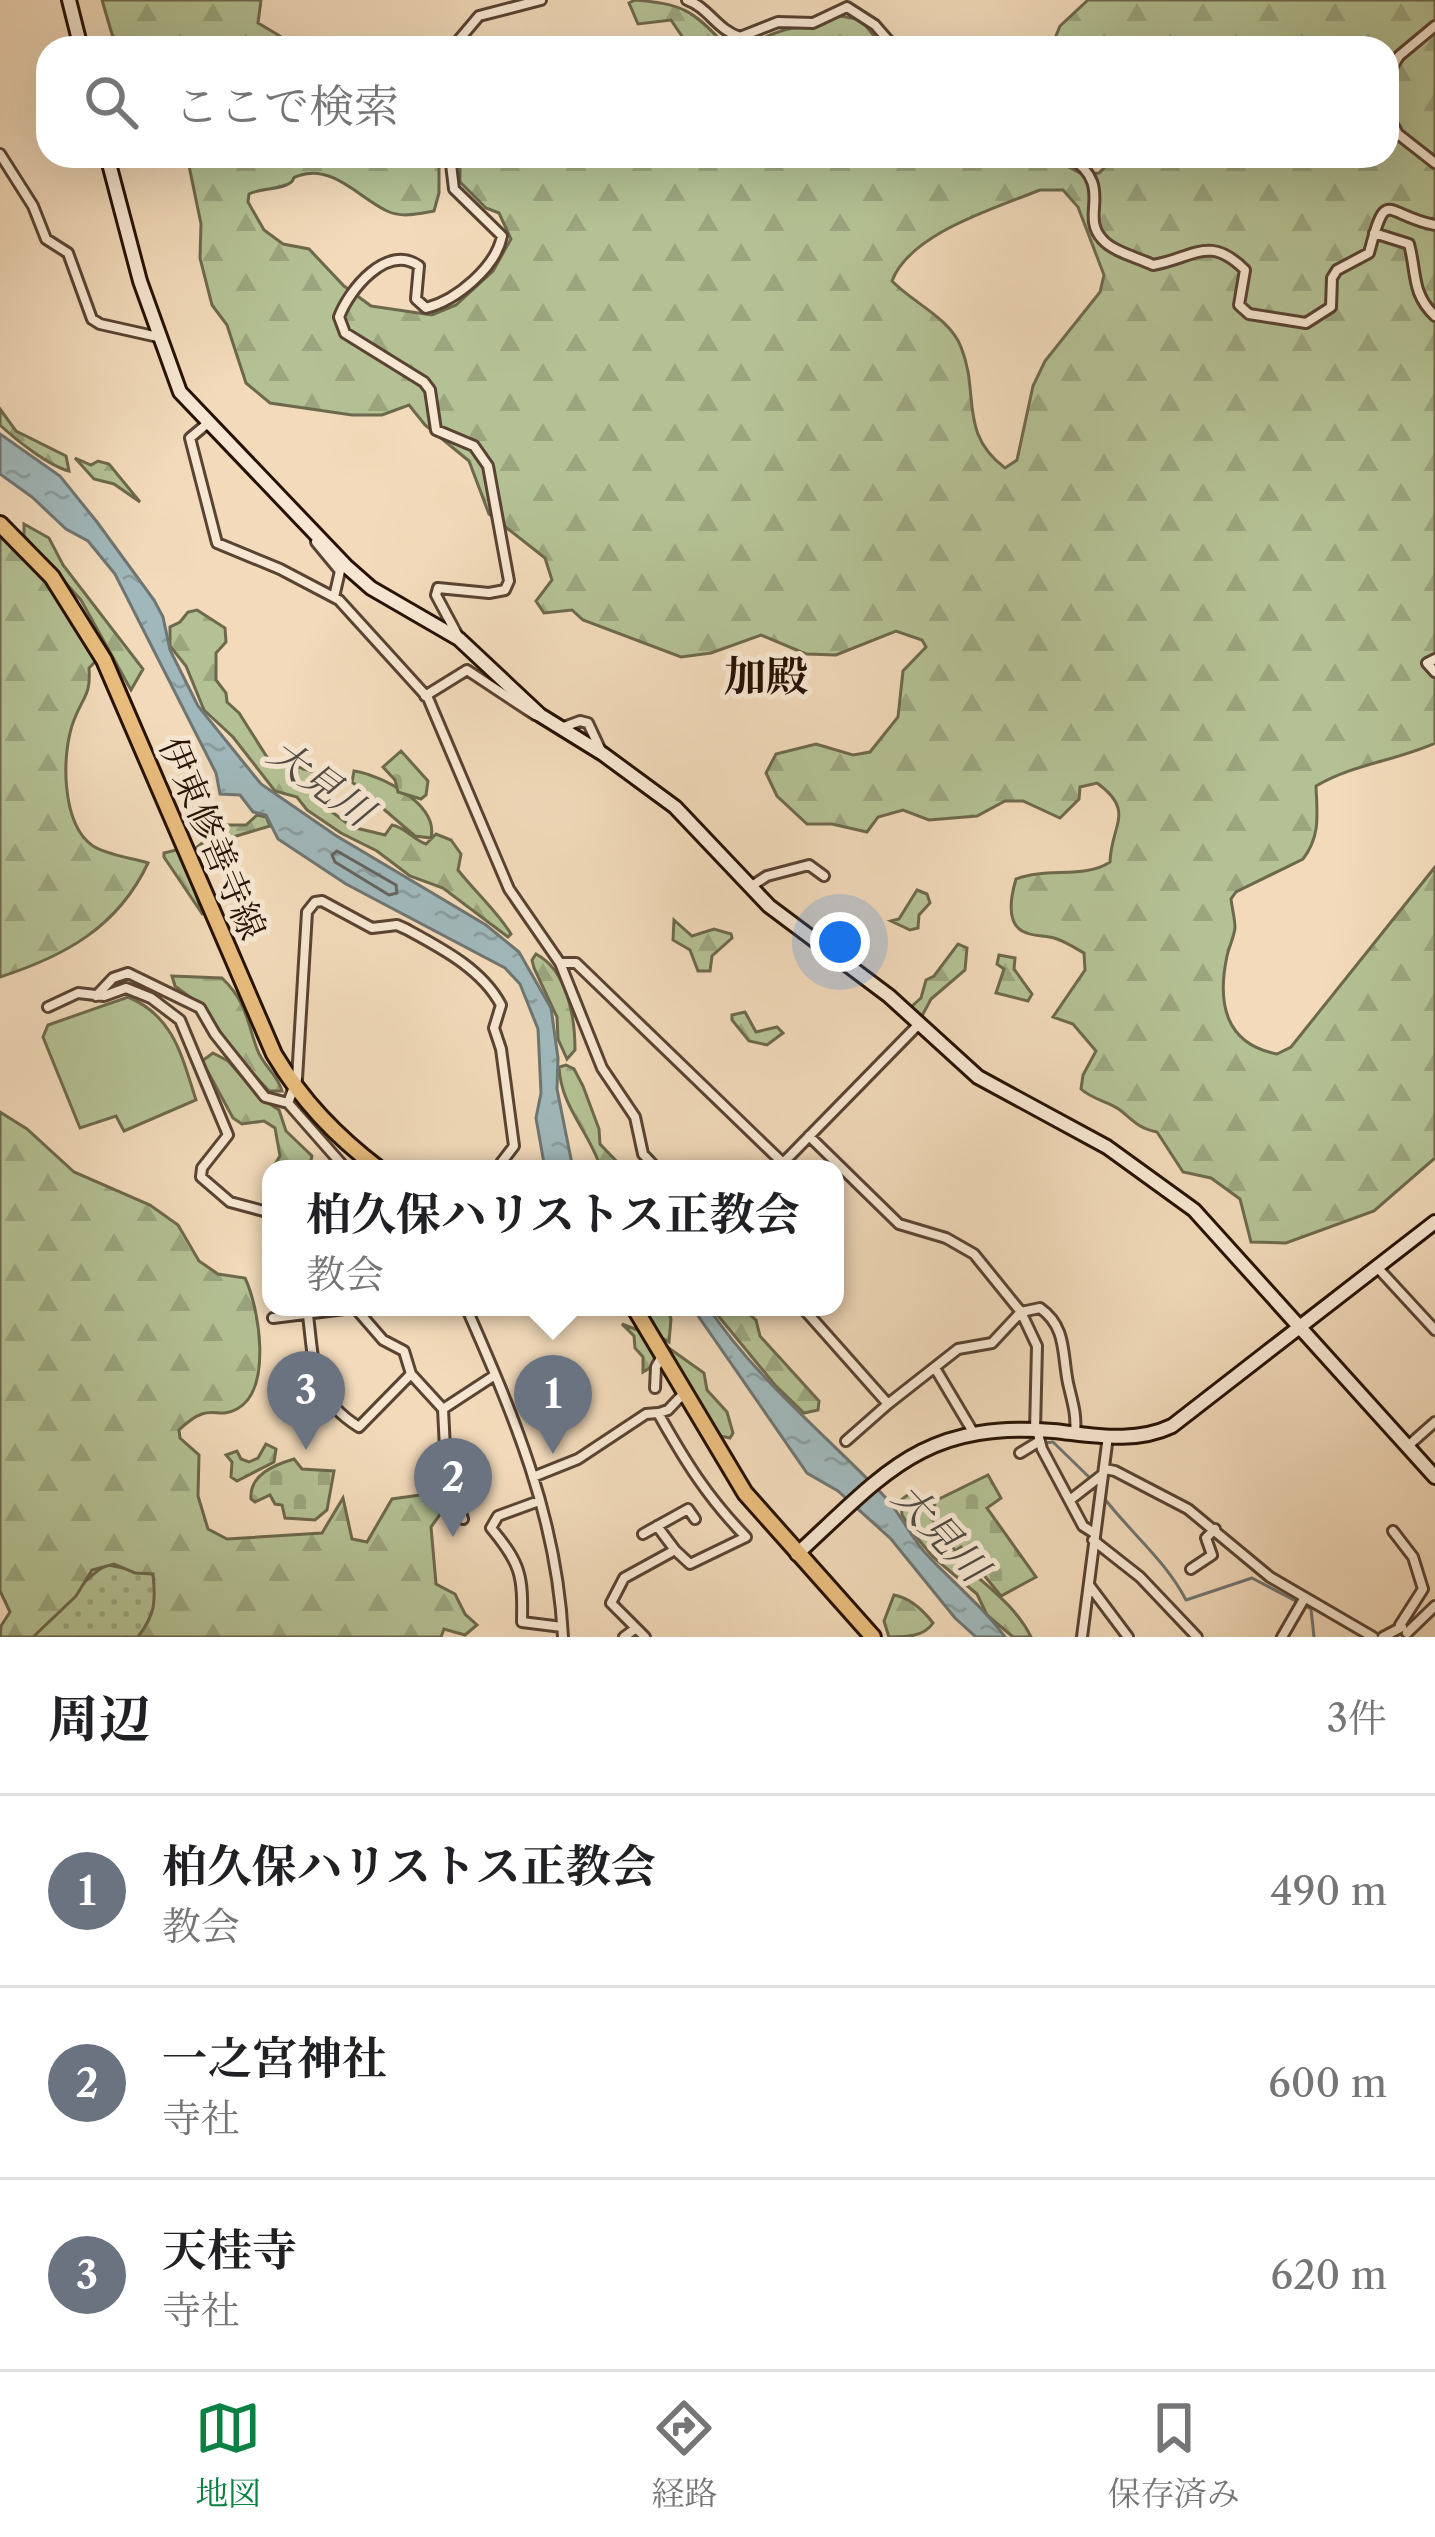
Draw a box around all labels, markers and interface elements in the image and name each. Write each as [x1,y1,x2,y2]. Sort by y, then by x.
search box [36,36,1399,168]
icon: search [78,69,144,135]
text: ここで検索 [174,78,399,134]
district label: 加殿 [724,650,808,702]
water label: 大見川 [260,728,386,838]
street label: 伊東修善寺線 [151,730,275,946]
your location [810,912,870,972]
popup [262,1160,844,1316]
text: 柏久保ハリストス正教会 [306,1186,800,1242]
text: 教会 [306,1250,384,1298]
pin: 3 [267,1351,345,1450]
pin: 1 [514,1355,592,1454]
pin: 2 [414,1438,492,1537]
water label: 大見川 [884,1473,1001,1594]
text: 周辺 [48,1688,150,1750]
text: 3件 [1327,1694,1387,1742]
text: 柏久保ハリストス正教会 [162,1838,656,1894]
text: 1 [78,1867,96,1915]
text: 490 m [1270,1867,1387,1915]
text: 教会 [162,1902,240,1950]
text: 一之宮神社 [162,2030,387,2086]
text: 2 [75,2059,99,2107]
text: 600 m [1268,2059,1387,2107]
text: 寺社 [162,2094,240,2142]
text: 天桂寺 [162,2222,297,2278]
text: 3 [76,2251,98,2299]
text: 620 m [1270,2251,1387,2299]
text: 寺社 [162,2286,240,2334]
tab: 地図 [195,2395,261,2514]
tab: 経路 [651,2395,717,2514]
tab: 保存済み [1108,2395,1240,2514]

